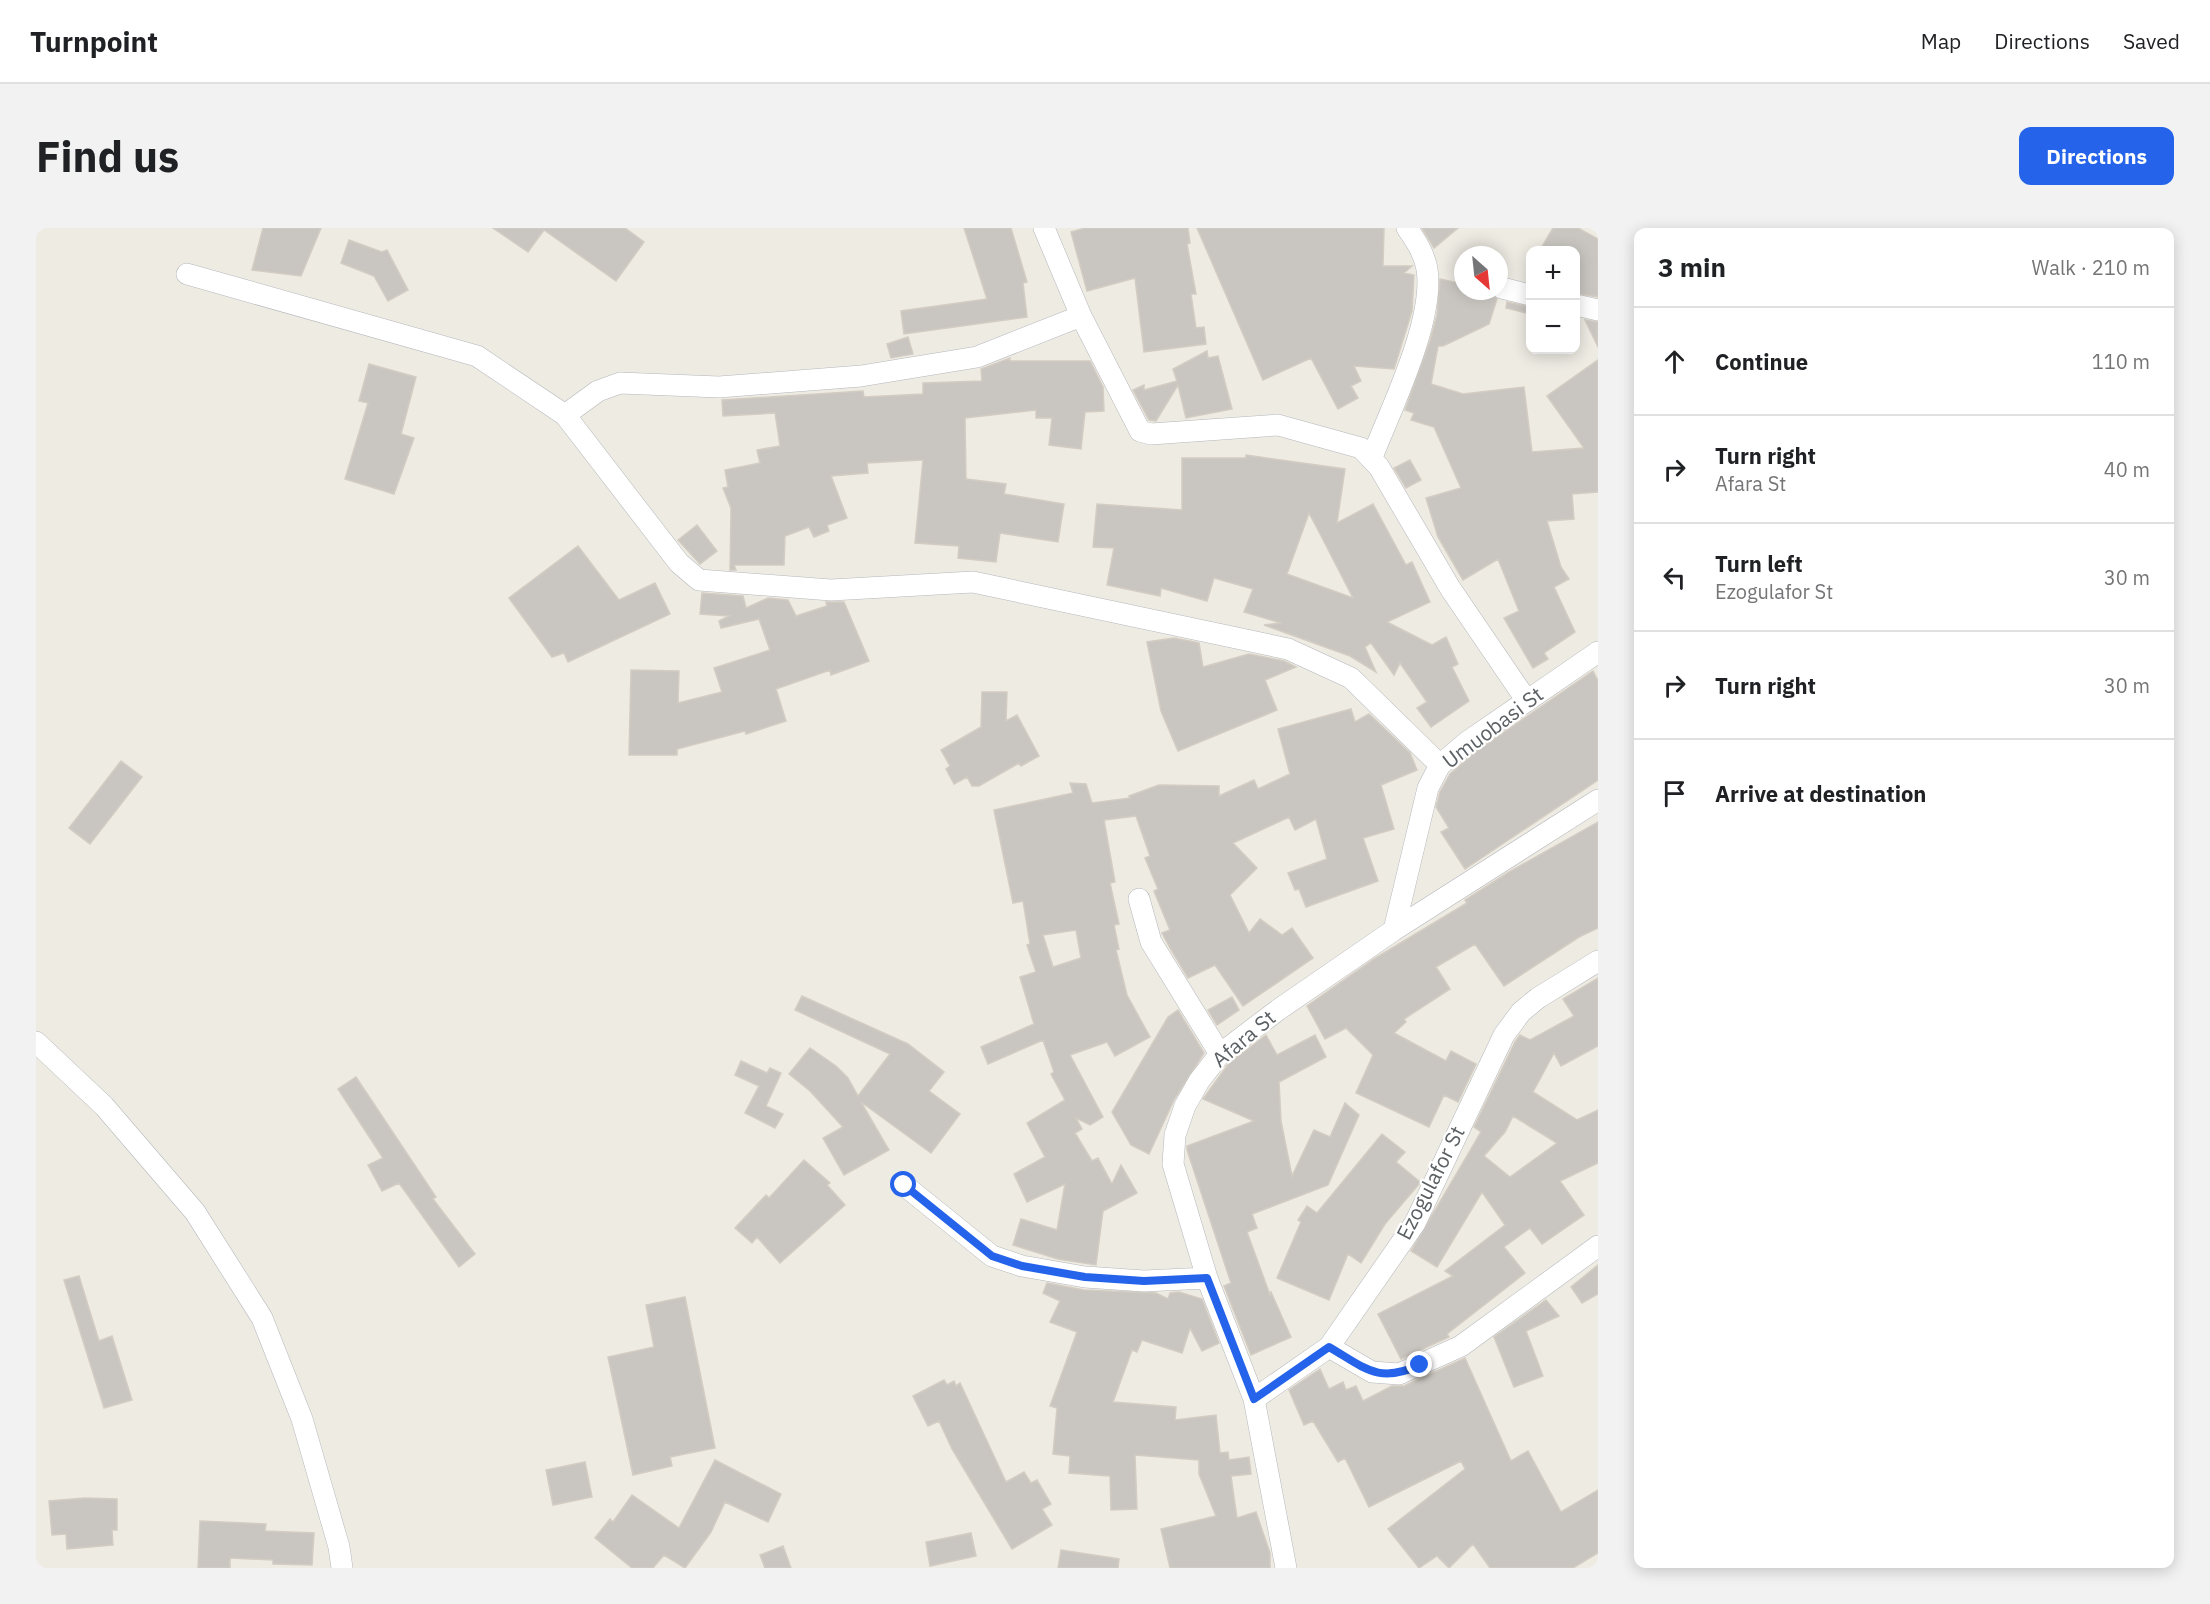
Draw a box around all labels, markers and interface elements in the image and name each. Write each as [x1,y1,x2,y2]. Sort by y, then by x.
text: Turnpoint [30,23,158,60]
text: Map [1921,27,1961,55]
text: Directions [1994,27,2090,55]
text: Saved [2123,27,2180,55]
button: Directions [2019,127,2174,185]
text: Find us [36,129,179,184]
north arrow [1454,246,1508,300]
map controls [1526,246,1580,354]
button: + [1526,246,1580,300]
text: 3 min [1658,250,1726,284]
text: Walk · 210 m [2032,254,2150,281]
button: − [1526,300,1580,354]
icon: ahead [1658,345,1691,378]
text: Continue [1715,347,1808,376]
text: 110 m [2092,348,2150,375]
text: Turn right [1715,441,1816,470]
icon: right [1658,453,1691,486]
text: 40 m [2104,456,2150,483]
text: Afara St [1715,470,1786,497]
text: Turn left [1715,549,1803,578]
icon: left [1658,561,1691,594]
text: 30 m [2104,564,2150,591]
text: Ezogulafor St [1715,578,1833,605]
icon: right [1658,669,1691,702]
text: Turn right [1715,671,1816,700]
text: 30 m [2104,672,2150,699]
street label: Umuobasi St [1436,680,1549,774]
icon: arrive [1658,777,1691,810]
text: Arrive at destination [1715,779,1926,808]
street label: Afara St [1206,1003,1281,1073]
street label: Ezogulafor St [1389,1121,1471,1244]
route start [890,1171,916,1197]
route end [1406,1351,1432,1377]

